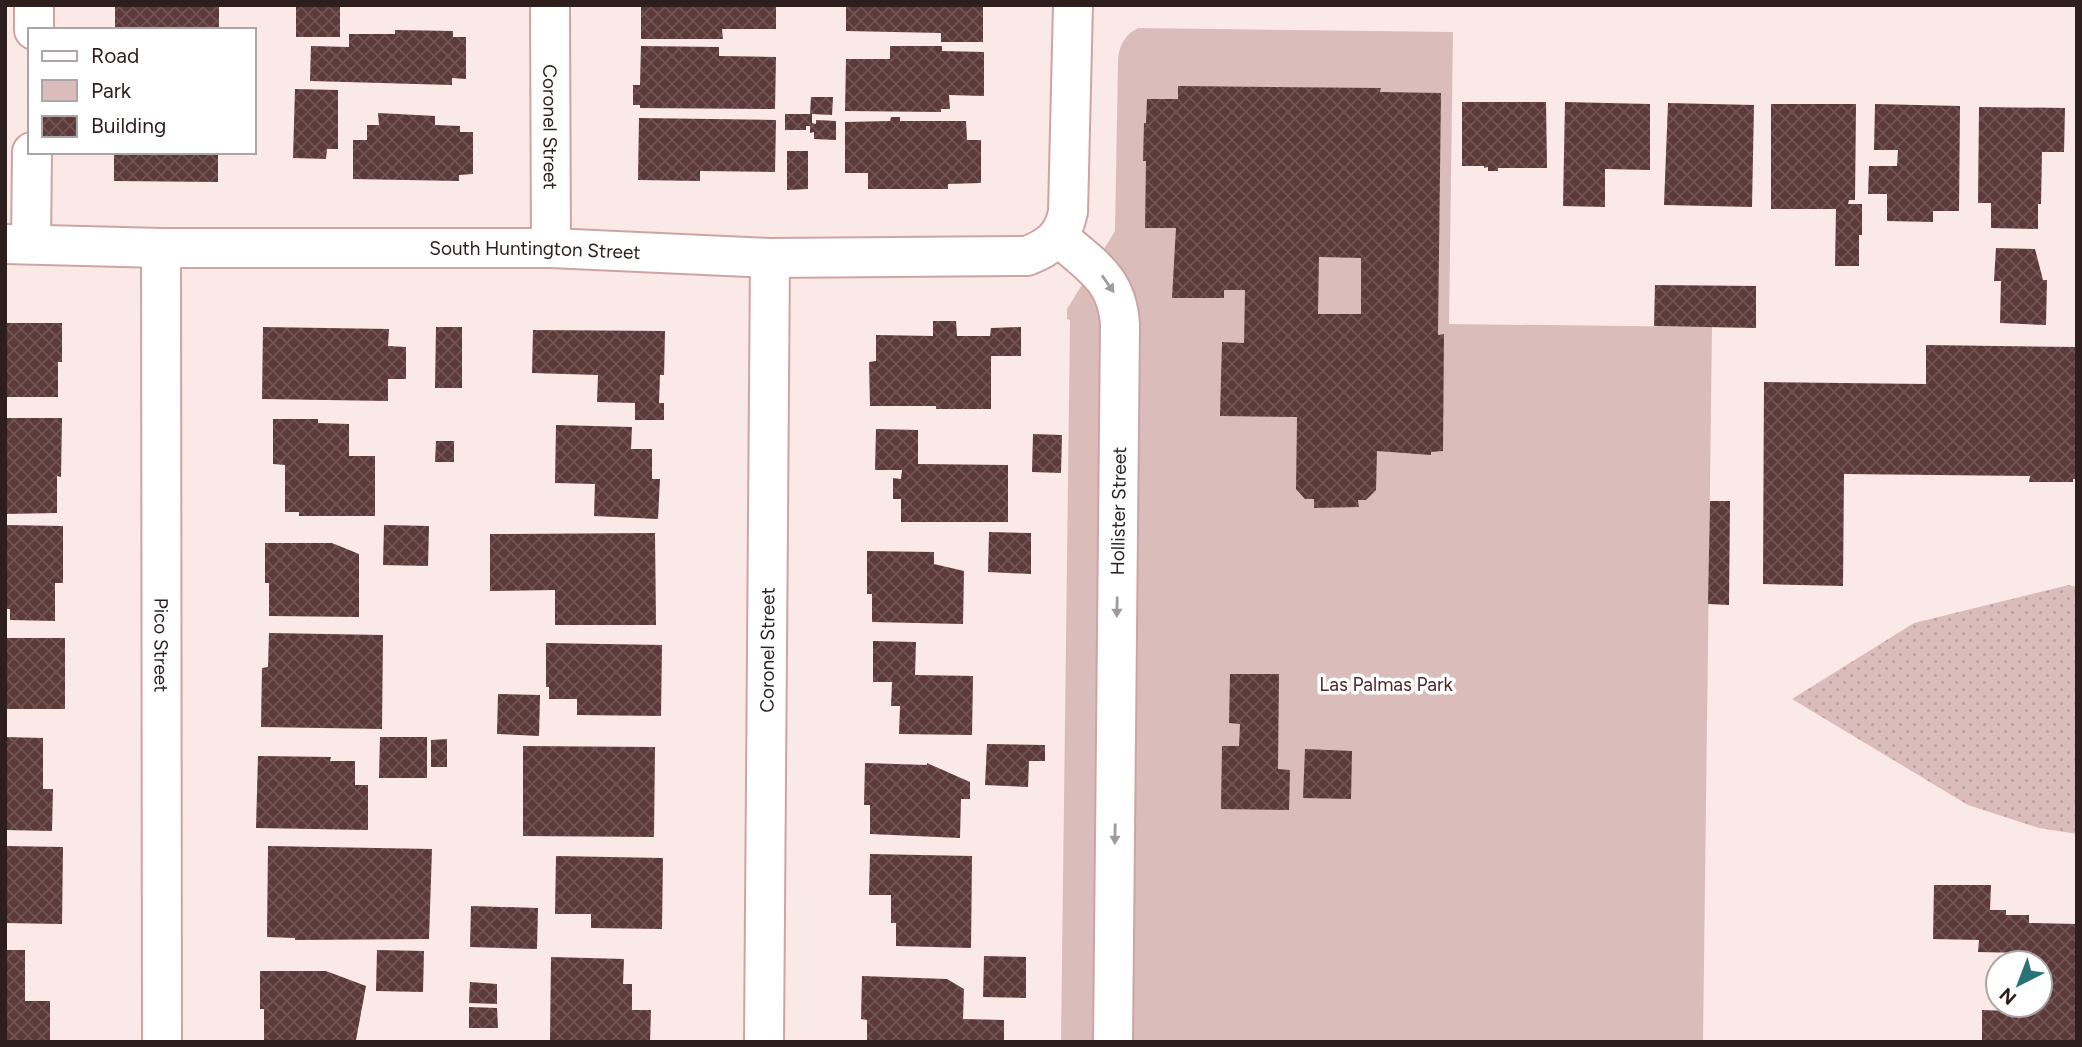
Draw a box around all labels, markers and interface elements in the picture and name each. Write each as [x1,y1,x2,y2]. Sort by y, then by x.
legend [28,28,256,154]
text: Road [91,43,139,68]
street label: Coronel Street [538,64,562,190]
text: Park [91,78,132,103]
text: Building [91,113,166,138]
street label: South Huntington Street [429,237,641,264]
one-way arrow [1101,275,1115,294]
street label: Hollister Street [1106,446,1131,576]
street label: Coronel Street [756,587,779,713]
one-way arrow [1111,596,1123,618]
street label: Pico Street [149,598,173,692]
park label: Las Palmas Park [1319,673,1453,696]
one-way arrow [1109,824,1121,846]
north arrow [1984,949,2054,1019]
text: N [1995,983,2021,1010]

